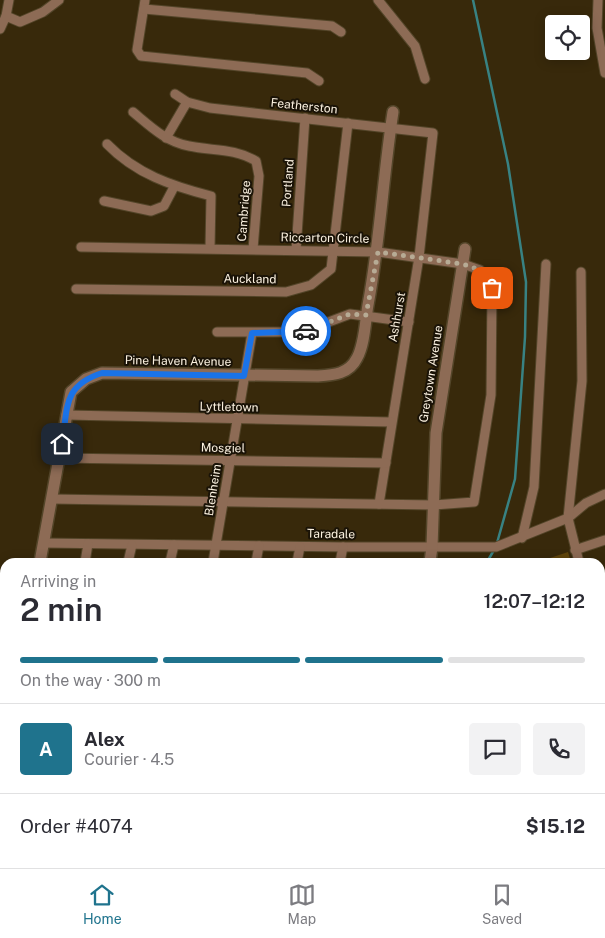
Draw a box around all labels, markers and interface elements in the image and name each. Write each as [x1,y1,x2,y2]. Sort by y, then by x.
map controls [545,15,590,60]
button: locate [545,15,590,60]
street label: Featherston [270,96,338,116]
street label: Portland [279,159,297,207]
street label: Cambridge [235,180,253,242]
street label: Riccarton Circle [281,230,370,246]
pin [471,267,513,309]
street label: Auckland [223,272,277,286]
icon: bag [478,274,506,302]
street label: Ashhurst [386,291,408,343]
courier [281,306,331,356]
icon: car [292,317,320,345]
street label: Greytown Avenue [416,324,446,424]
street label: Pine Haven Avenue [125,353,232,369]
street label: Lyttletown [199,399,259,415]
pin [41,423,83,465]
icon: home [48,430,76,458]
street label: Mosgiel [201,441,246,455]
street label: Blenheim [202,463,224,517]
street label: Taradale [307,527,355,541]
text: Arriving in [20,572,96,591]
text: 12:07–12:12 [484,590,585,612]
text: 2 min [20,591,103,628]
text: On the way · 300 m [20,671,161,690]
button: chat [469,723,521,775]
button: phone [533,723,585,775]
text: Alex [84,728,125,750]
text: A [39,738,53,760]
text: Courier · 4.5 [84,750,174,769]
text: Order #4074 [20,815,133,837]
text: $15.12 [526,815,585,837]
tab: Home [83,881,122,927]
tab: Map [288,881,316,927]
tab: Saved [482,881,522,927]

